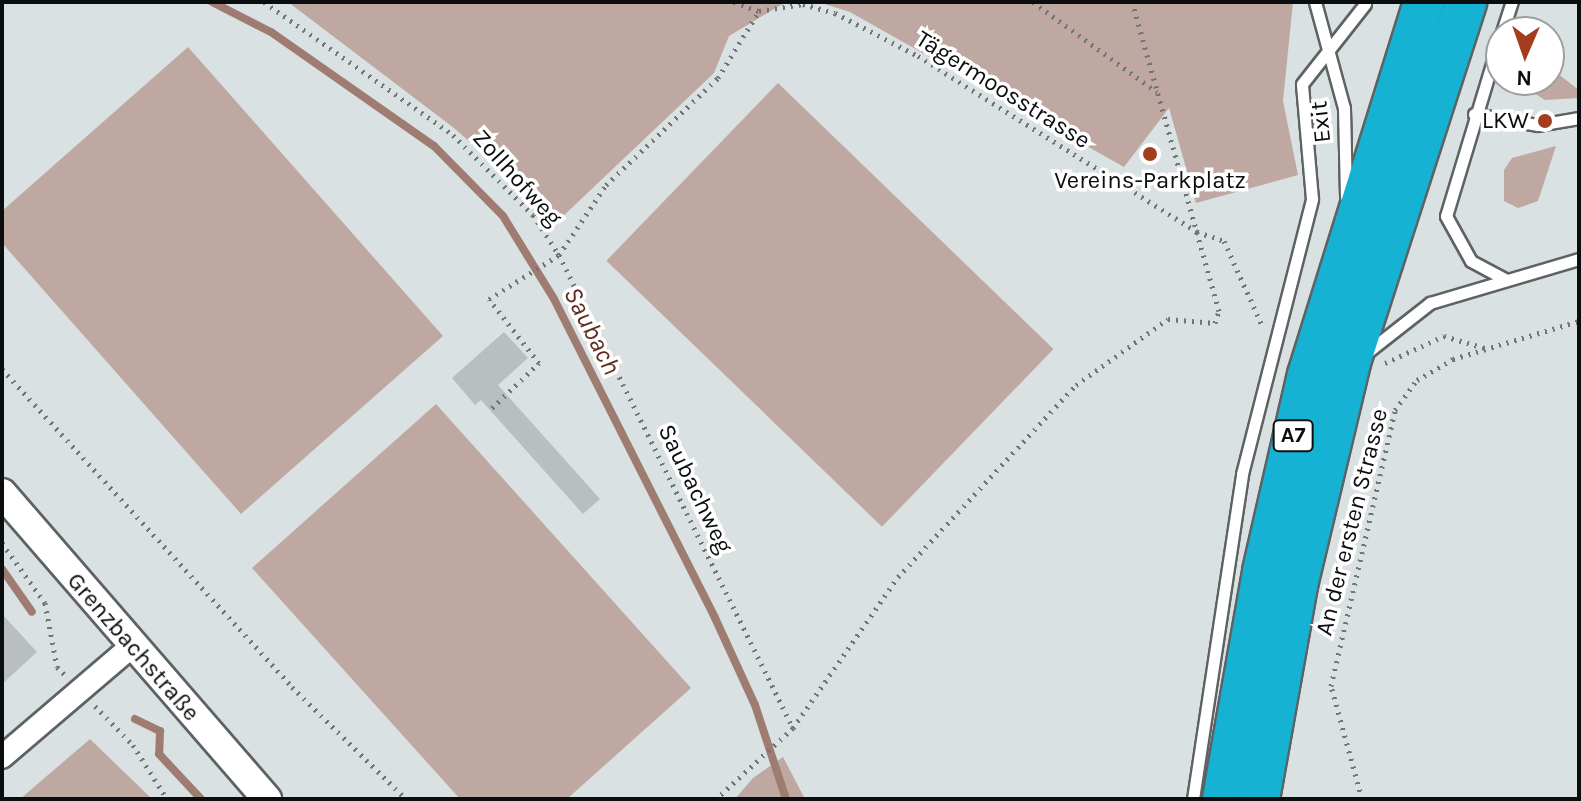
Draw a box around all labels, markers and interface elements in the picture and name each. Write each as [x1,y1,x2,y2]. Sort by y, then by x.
north arrow [1485,16,1565,96]
street label: Tägermoosstrasse [911,25,1095,155]
text: N [1516,65,1533,91]
street label: Exit [1304,100,1338,144]
place label: LKW [1482,107,1529,135]
marker: LKW [1536,112,1554,130]
street label: Zollhofweg [466,124,568,232]
marker: Vereins-Parkplatz [1141,145,1159,163]
place label: Vereins-Parkplatz [1054,167,1246,195]
water label: Saubach [557,282,627,380]
street label: An der ersten Strasse [1310,405,1394,639]
road number: A7 [1271,418,1315,454]
street label: Saubachweg [651,420,739,558]
street label: Grenzbachstraße [61,567,205,727]

